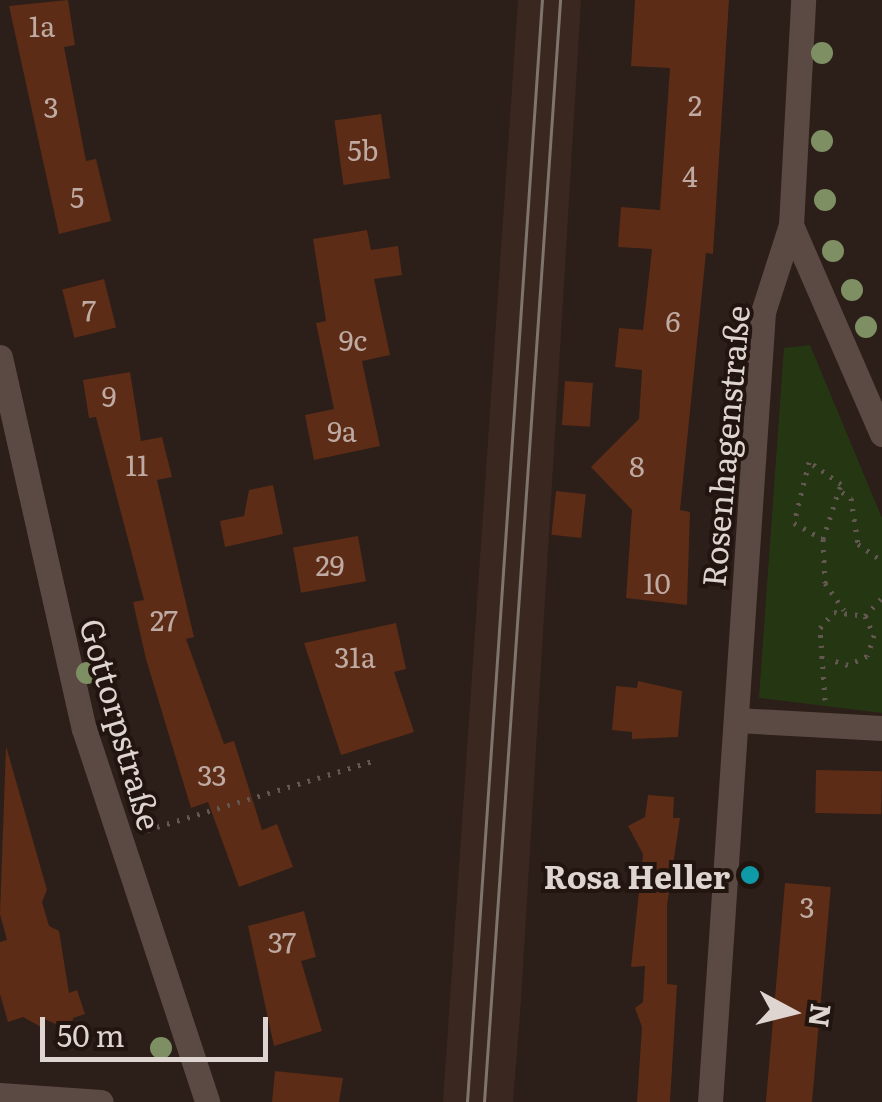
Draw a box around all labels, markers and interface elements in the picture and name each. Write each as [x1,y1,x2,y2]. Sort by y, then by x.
house number: 1a [29,8,55,42]
house number: 2 [688,87,702,121]
house number: 3 [43,89,59,123]
house number: 5b [347,132,379,166]
house number: 4 [682,158,698,192]
house number: 5 [70,179,84,213]
house number: 7 [82,292,96,326]
house number: 6 [665,303,681,337]
street label: Rosenhagenstraße [693,304,755,588]
house number: 9c [339,322,367,356]
house number: 9 [102,378,116,412]
house number: 9a [327,413,357,447]
house number: 11 [126,447,148,481]
house number: 8 [629,448,645,482]
house number: 29 [316,547,344,581]
house number: 10 [643,565,671,599]
house number: 27 [150,602,178,636]
street label: Gottorpstraße [74,614,170,834]
house number: 31a [334,639,376,673]
house number: 33 [197,757,227,791]
place label: Rosa Heller [543,856,730,894]
marker: Rosa Heller [739,864,761,886]
house number: 3 [799,889,815,923]
house number: 37 [268,924,296,958]
north arrow [742,962,842,1062]
scale bar [45,997,272,1059]
text: N [800,1001,844,1030]
text: 50 m [57,1012,125,1056]

